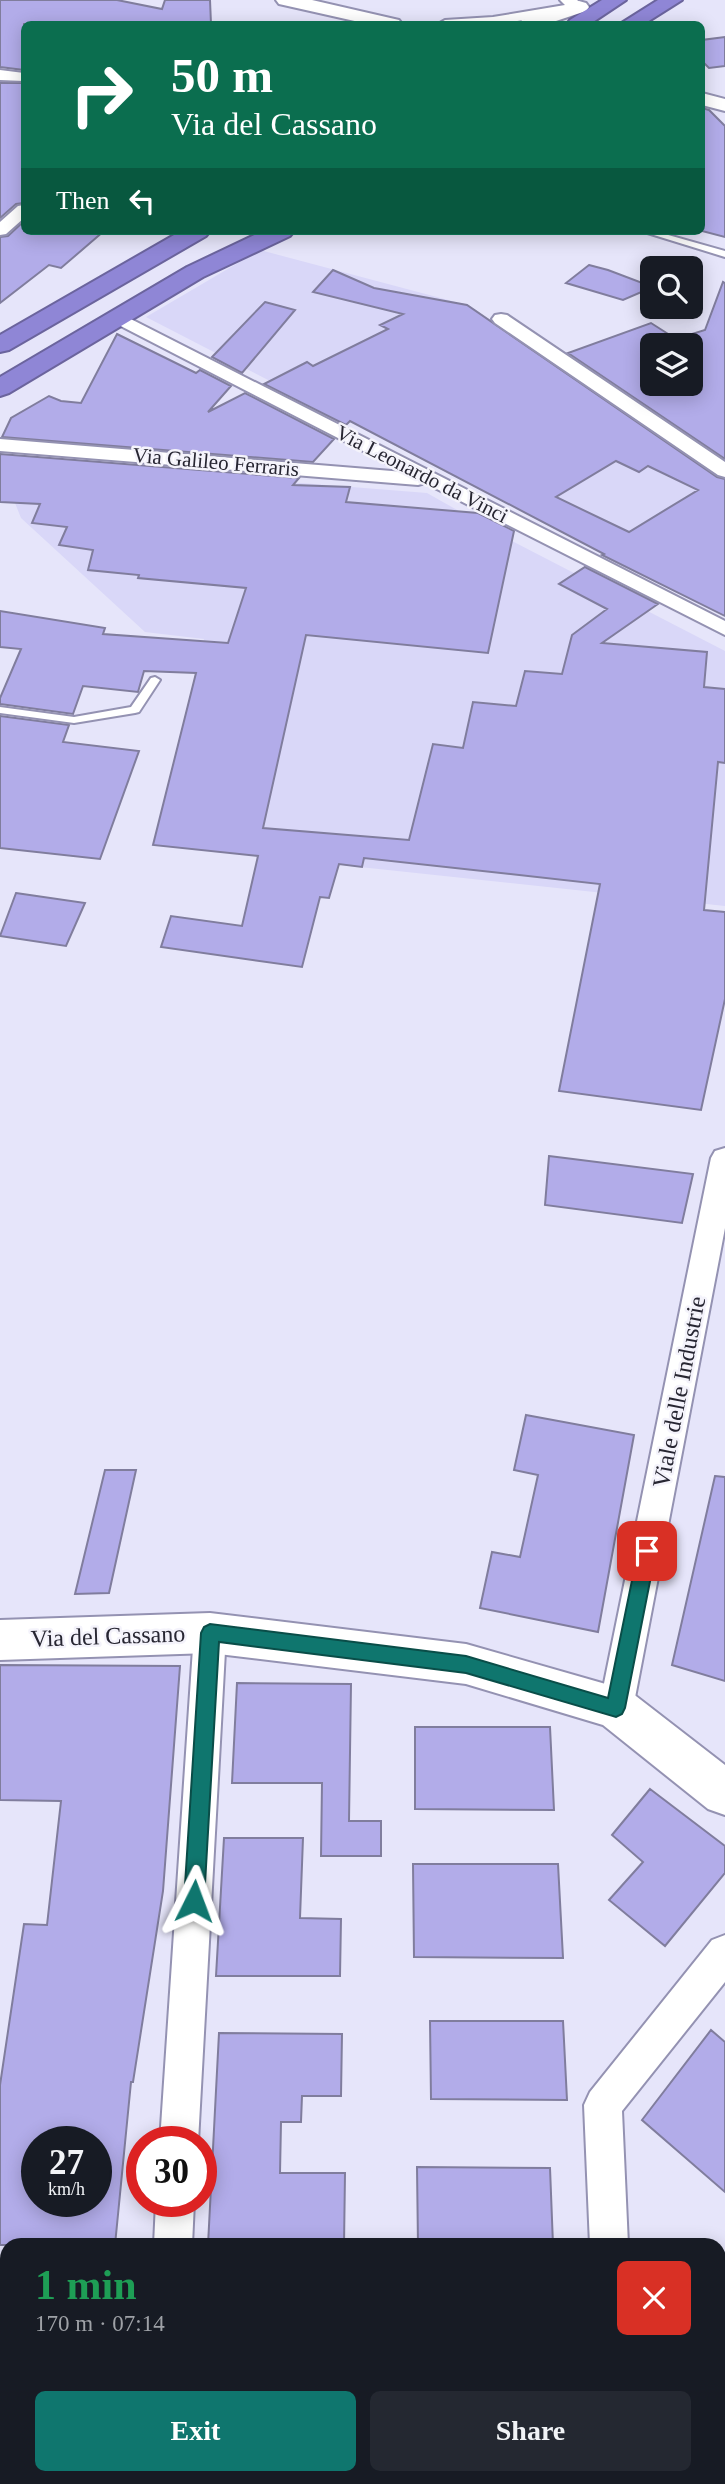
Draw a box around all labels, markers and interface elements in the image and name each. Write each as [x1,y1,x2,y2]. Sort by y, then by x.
text: 50 m [171,48,273,103]
icon: right [56,49,147,140]
text: Via del Cassano [171,106,377,142]
icon: left [123,182,161,220]
text: Then [56,186,109,215]
map controls [640,256,703,396]
button: search [640,256,703,319]
button: layers [640,333,703,396]
street label: Via Leonardo da Vinci [332,420,512,528]
street label: Via Galileo Ferraris [132,443,300,481]
street label: Viale delle Industrie [648,1294,710,1490]
pin [617,1521,677,1581]
icon: arrive [628,1532,666,1570]
street label: Via del Cassano [30,1620,186,1652]
position arrow [157,1864,231,1938]
speed limit sign: 30 [126,2126,217,2217]
text: 27 [49,2143,84,2182]
text: km/h [48,2179,85,2199]
button: close [617,2261,691,2335]
text: 1 min [35,2262,137,2308]
text: 170 m · 07:14 [35,2311,165,2336]
button: Exit [35,2391,356,2471]
button: Share [370,2391,691,2471]

